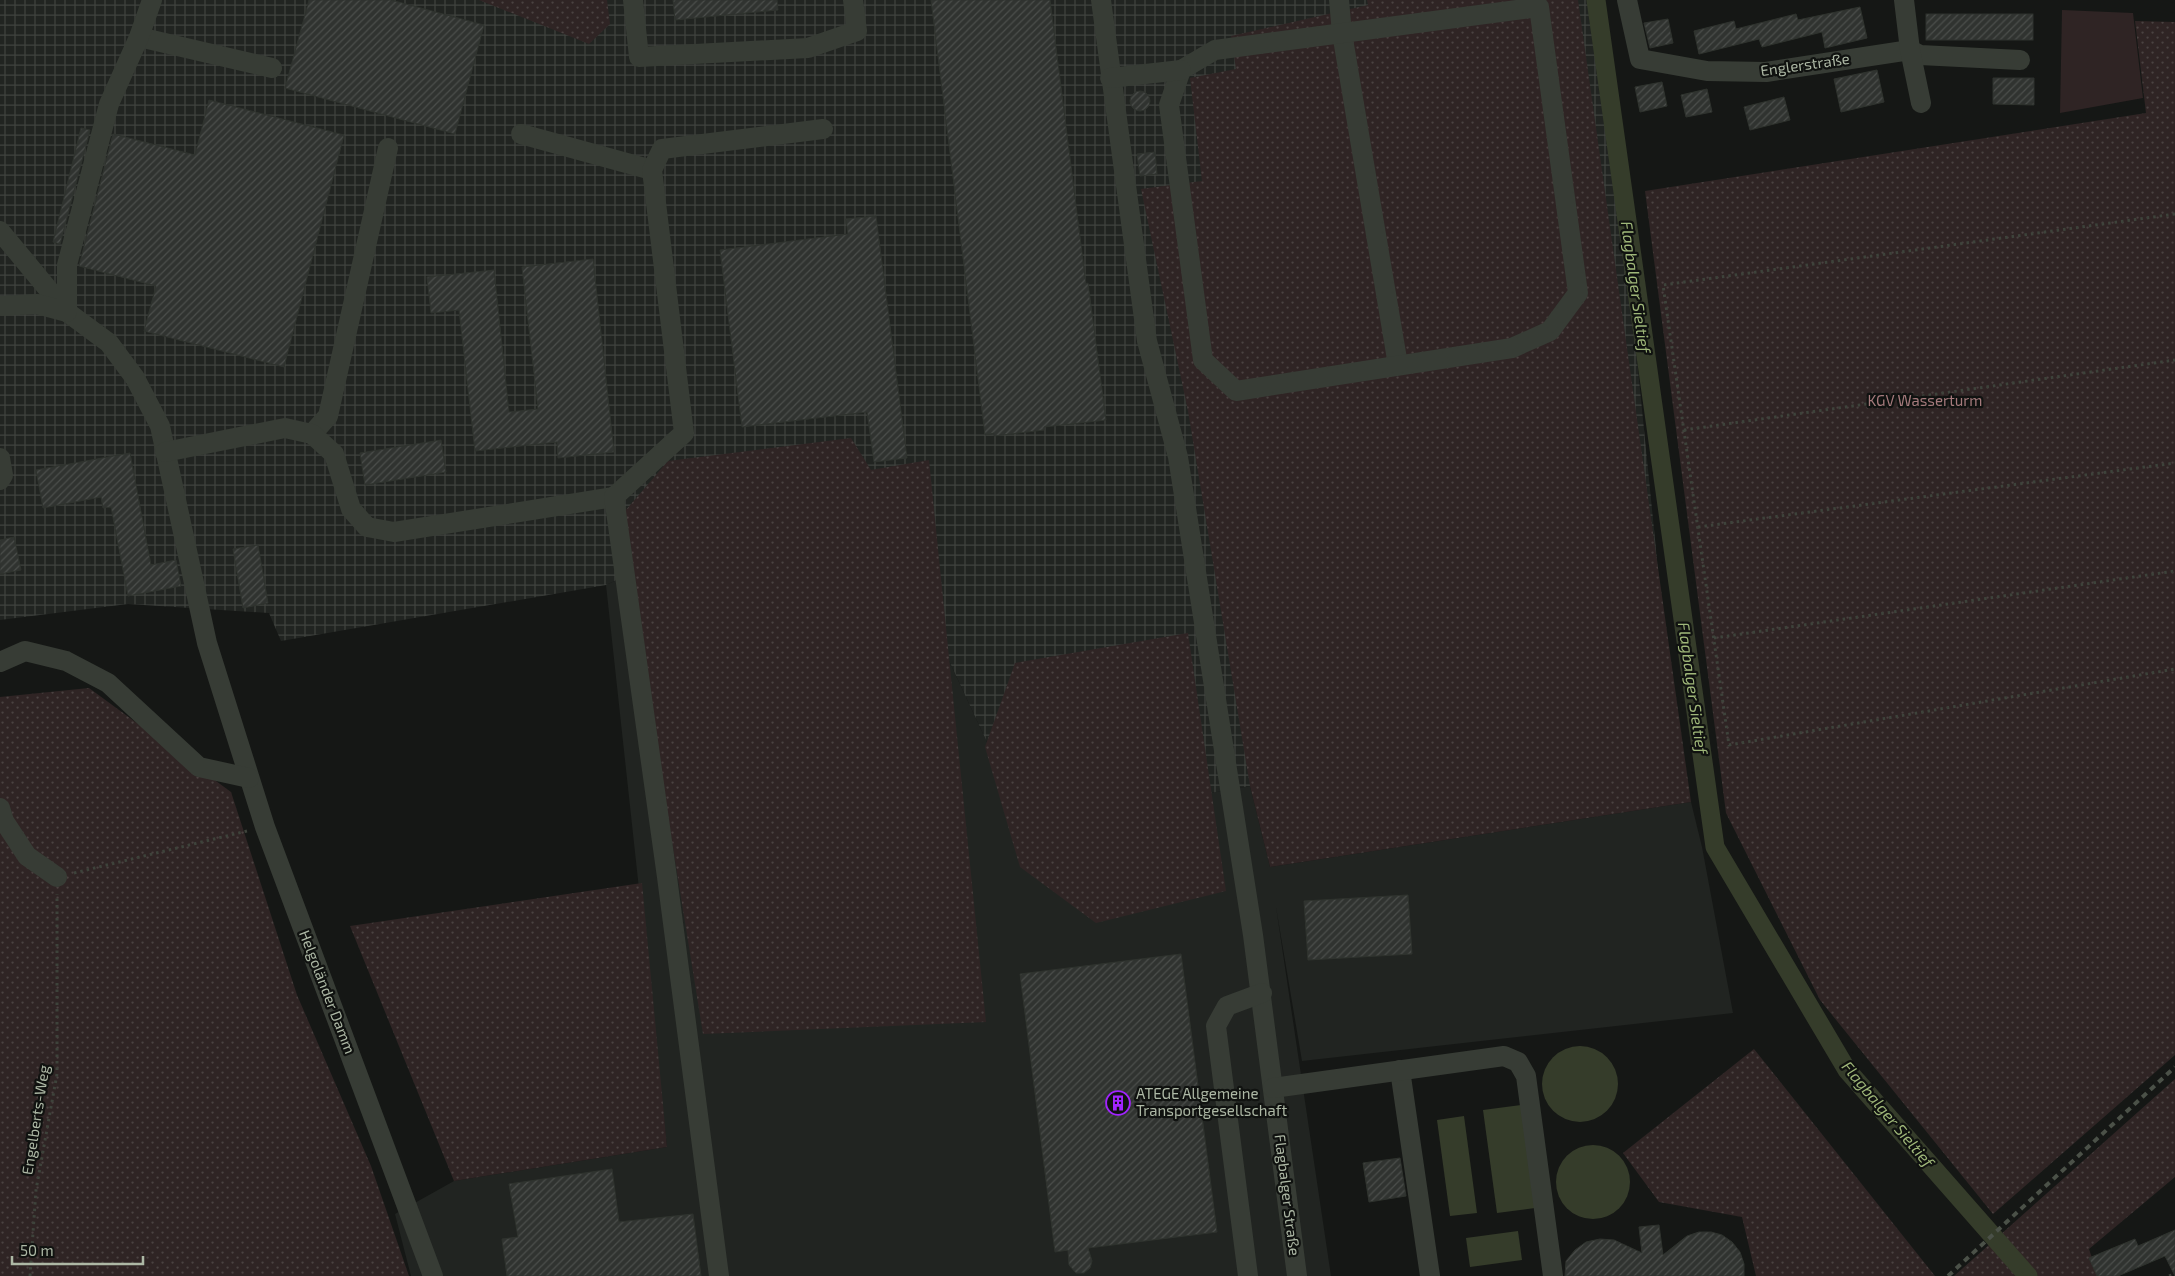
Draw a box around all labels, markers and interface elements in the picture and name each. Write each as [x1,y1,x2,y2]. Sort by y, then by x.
street label: Englerstraße [1759,49,1851,79]
water label: Flagbalger Sieltief [1618,220,1655,356]
park label: KGV Wasserturm [1868,391,1982,409]
water label: Flagbalger Sieltief [1675,621,1712,757]
street label: Helgoländer Damm [296,927,360,1056]
water label: Flagbalger Sieltief [1838,1057,1940,1172]
street label: Engelberts-Weg [17,1063,53,1176]
place label: ATEGE Allgemeine Transportgesellschaft [1136,1084,1287,1119]
building icon: ATEGE Allgemeine Transportgesellschaft [1105,1090,1131,1116]
street label: Flagbalger Straße [1272,1133,1304,1257]
scale bar [12,1234,144,1266]
text: 50 m [20,1241,54,1259]

